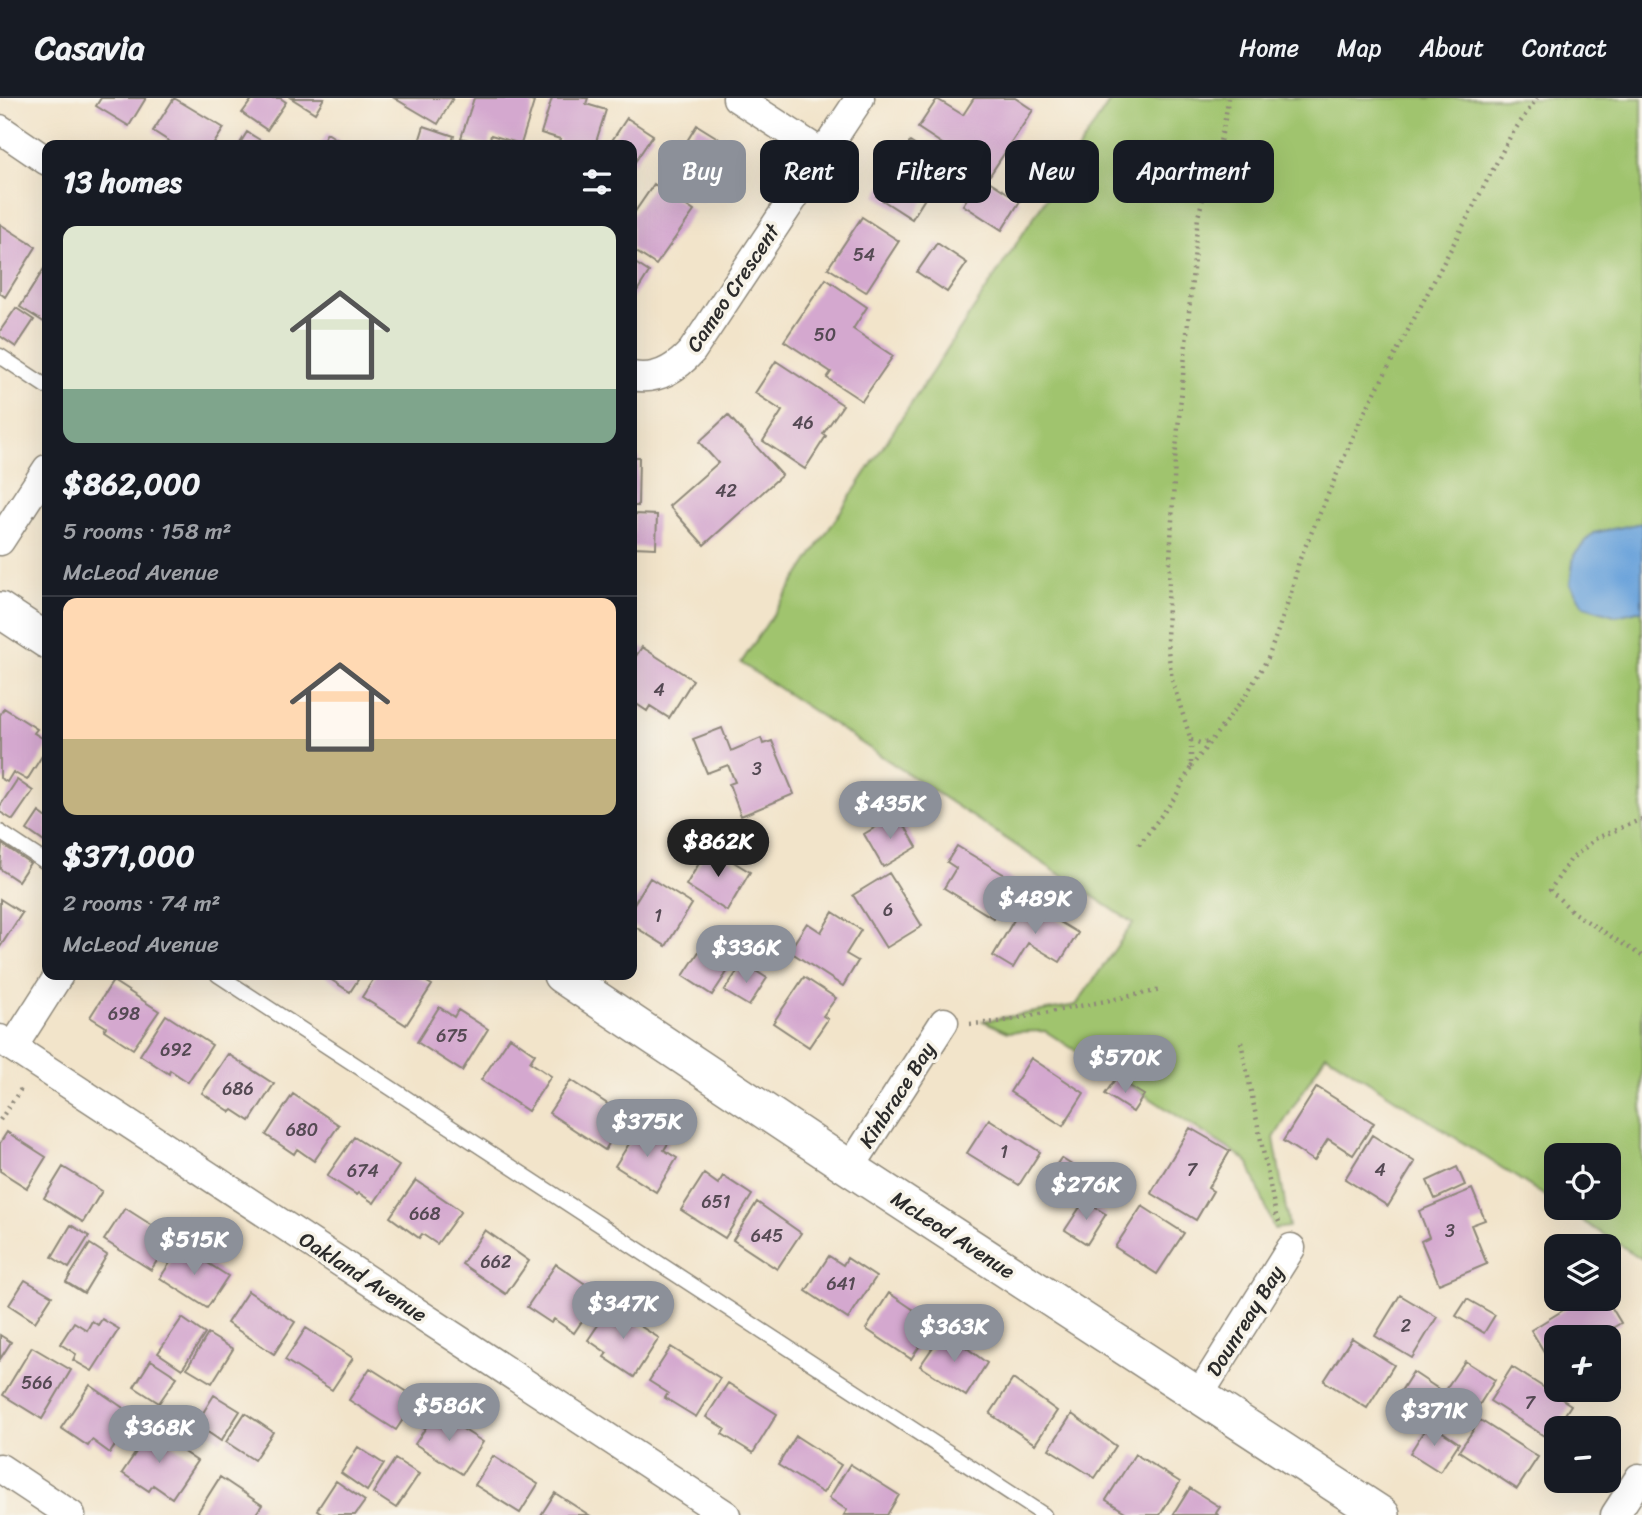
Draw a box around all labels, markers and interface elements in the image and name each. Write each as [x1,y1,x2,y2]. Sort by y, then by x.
text: Casavia [35,19,145,77]
text: Home [1239,27,1299,69]
text: Map [1337,27,1381,69]
text: About [1419,27,1484,69]
text: Contact [1522,27,1607,69]
chip: Buy [658,140,746,203]
chip: Rent [760,140,859,203]
chip: Filters [873,140,991,203]
chip: New [1005,140,1099,203]
chip: Apartment [1113,140,1274,203]
text: 13 homes [63,155,182,209]
icon: filters [578,163,616,201]
street label: Cameo Crescent [676,215,791,360]
house number: 54 [853,239,875,271]
icon: home [277,272,403,398]
house number: 50 [814,319,836,351]
house number: 46 [792,407,814,439]
text: $862,000 [63,457,201,511]
house number: 42 [715,475,737,507]
text: 5 rooms · 158 m² [63,511,232,552]
text: McLeod Avenue [63,552,219,593]
icon: home [277,644,403,770]
house number: 4 [653,674,665,706]
house number: 3 [752,753,762,785]
pin: $435K [841,782,939,841]
text: $435K [855,783,925,824]
pin: $862K [669,820,767,879]
text: $862K [683,821,753,862]
text: $371,000 [63,829,195,883]
pin: $489K [986,876,1084,936]
text: $489K [999,878,1071,919]
text: 2 rooms · 74 m² [63,883,220,924]
house number: 6 [883,894,893,926]
house number: 1 [654,900,662,932]
text: McLeod Avenue [63,924,219,965]
pin: $336K [697,926,795,985]
text: $336K [712,927,780,968]
house number: 698 [108,998,140,1030]
house number: 675 [436,1020,468,1052]
house number: 692 [160,1034,192,1066]
street label: Kinbrace Bay [848,1034,946,1156]
pin: $570K [1076,1035,1174,1095]
text: $570K [1089,1037,1161,1078]
house number: 686 [222,1073,254,1105]
pin: $375K [598,1100,696,1159]
text: $375K [612,1101,682,1142]
house number: 680 [286,1114,318,1146]
house number: 1 [1000,1136,1008,1168]
map controls [1544,1143,1621,1493]
button: locate [1544,1143,1621,1220]
house number: 7 [1187,1154,1199,1186]
house number: 4 [1374,1154,1386,1186]
house number: 674 [347,1155,379,1187]
pin: $276K [1037,1162,1135,1222]
text: $276K [1052,1164,1120,1205]
street label: McLeod Avenue [883,1180,1023,1290]
house number: 651 [702,1186,731,1218]
house number: 668 [409,1198,441,1230]
house number: 3 [1445,1215,1455,1247]
pin: $515K [145,1218,243,1277]
text: $515K [160,1219,228,1260]
house number: 645 [751,1220,783,1252]
street label: Oakland Avenue [291,1221,435,1333]
button: layers [1544,1234,1621,1311]
house number: 662 [481,1246,511,1278]
street label: Dounreay Bay [1196,1257,1295,1384]
house number: 641 [826,1268,856,1300]
pin: $347K [574,1282,672,1341]
text: $347K [588,1283,658,1324]
pin: $363K [905,1304,1003,1364]
text: $363K [920,1306,988,1347]
house number: 2 [1401,1310,1411,1342]
button: + [1544,1325,1621,1402]
house number: 566 [21,1367,53,1399]
pin: $586K [400,1384,498,1443]
text: $586K [414,1385,484,1426]
house number: 7 [1525,1387,1537,1419]
pin: $371K [1385,1388,1483,1448]
text: $371K [1401,1390,1467,1431]
pin: $368K [110,1406,208,1465]
text: $368K [124,1407,194,1448]
button: − [1544,1416,1621,1493]

